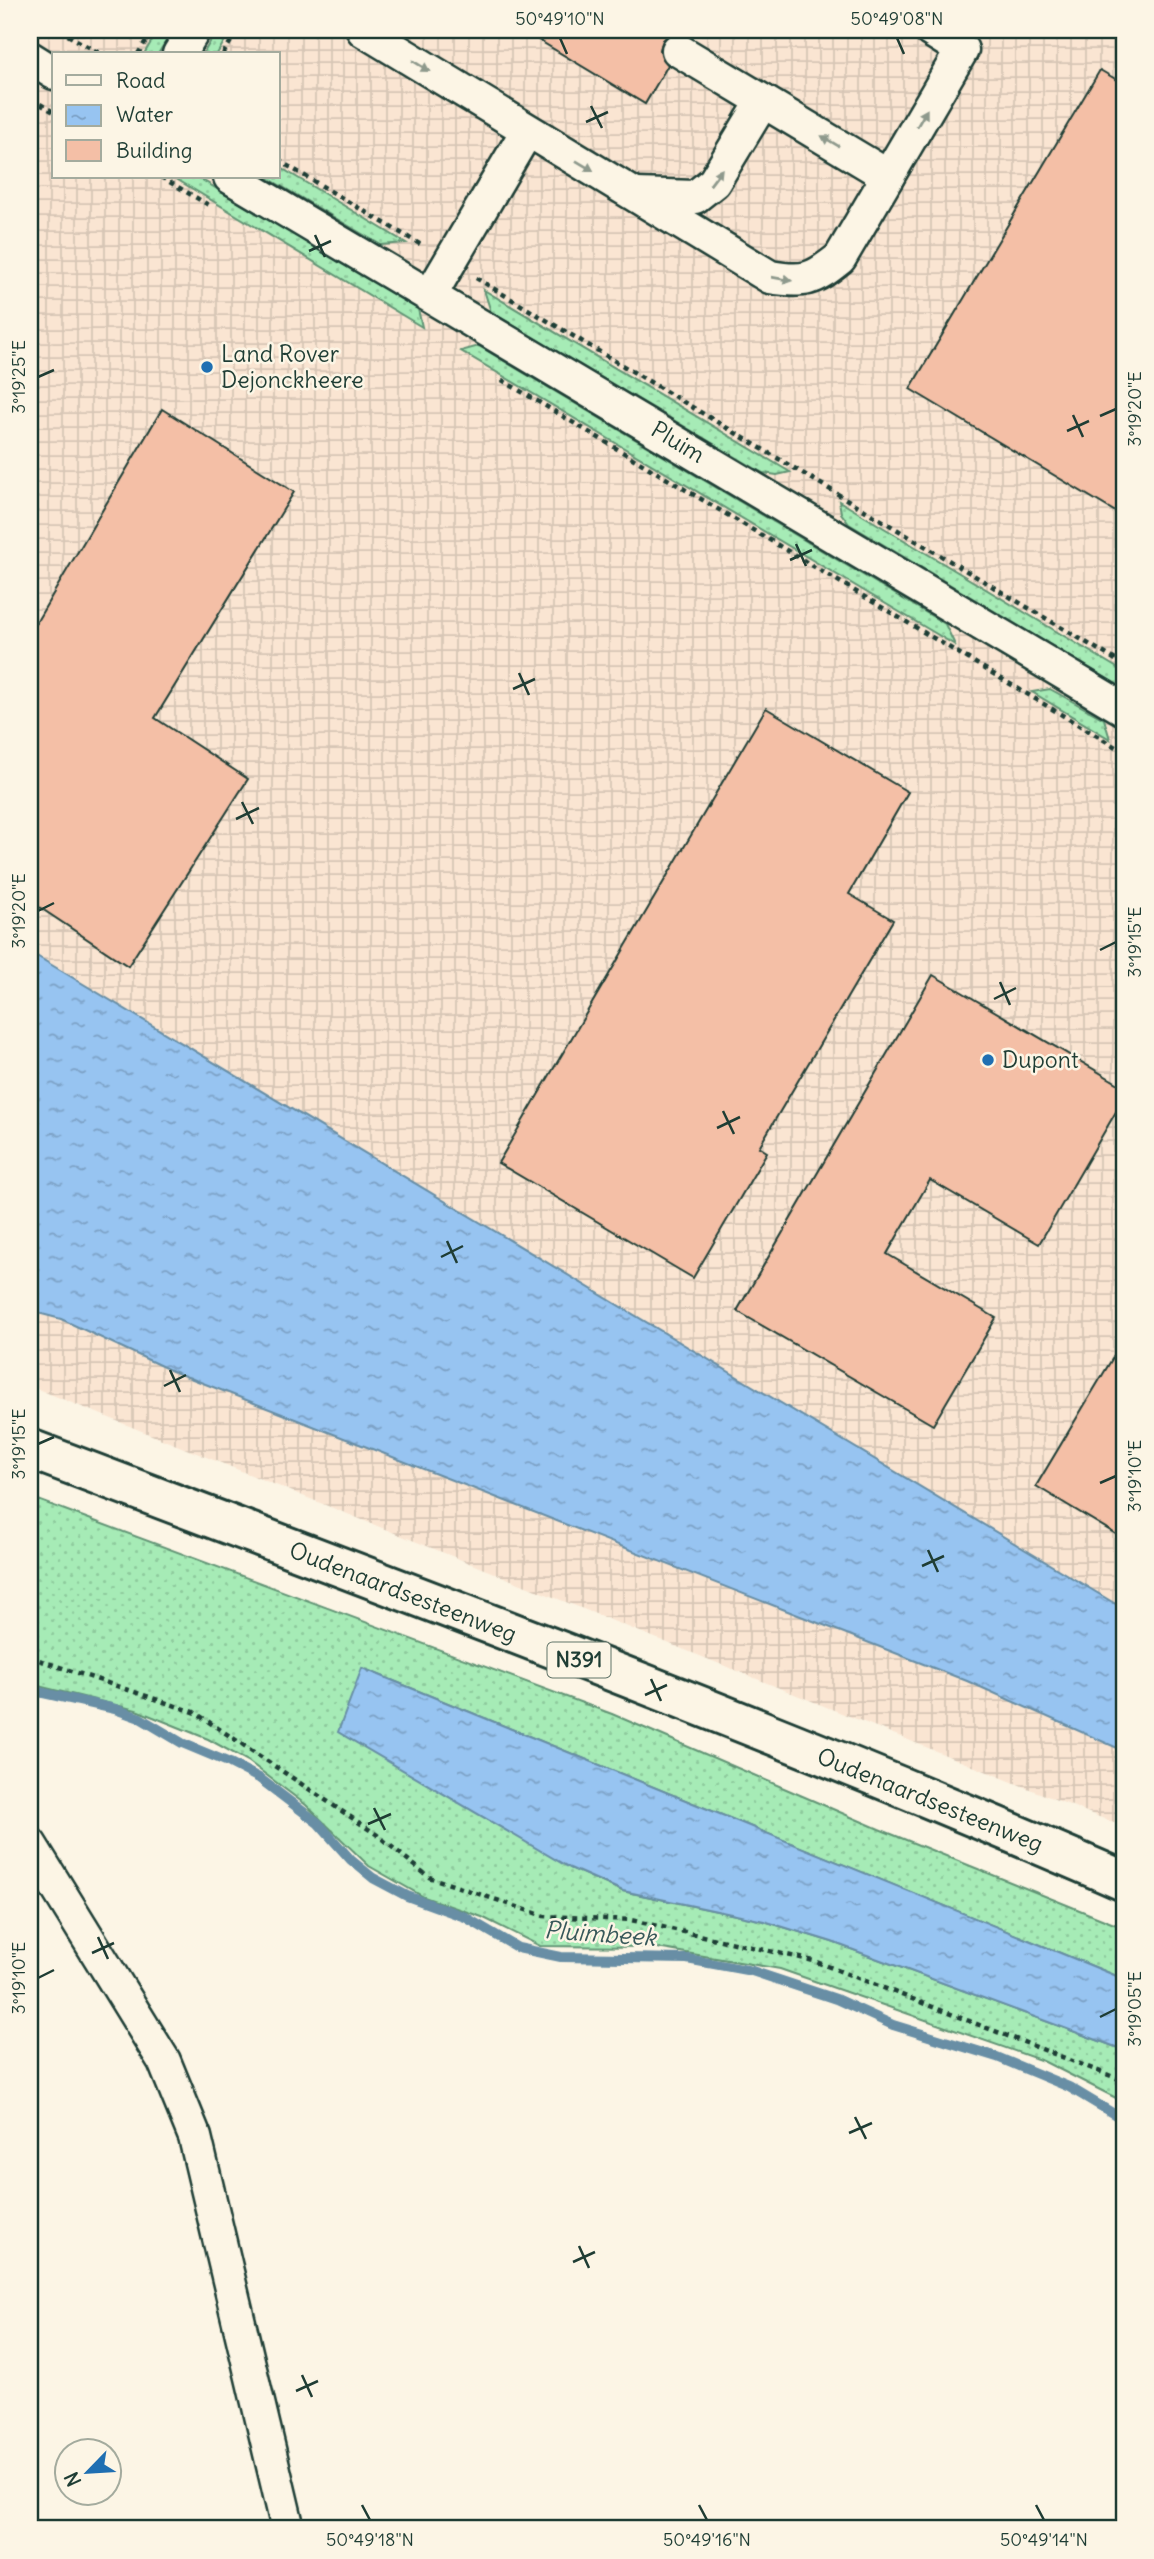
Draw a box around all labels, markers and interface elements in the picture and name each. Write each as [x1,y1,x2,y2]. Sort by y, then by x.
text: 50°49'10"N [515,7,605,30]
text: 50°49'08"N [851,7,943,30]
legend [52,52,280,178]
one-way arrow [412,59,431,72]
text: Road [116,67,165,94]
text: Water [116,101,174,128]
one-way arrow [916,108,928,127]
one-way arrow [820,135,839,147]
text: Building [116,137,192,164]
one-way arrow [576,160,595,173]
one-way arrow [709,168,724,186]
one-way arrow [771,274,793,285]
place label: Land Rover Dejonckheere [221,339,364,394]
text: 3°19'25"E [7,340,30,414]
marker: Land Rover Dejonckheere [199,359,215,375]
text: 3°19'20"E [1123,371,1146,447]
street label: Pluim [646,414,710,469]
text: 3°19'20"E [7,873,30,949]
text: 3°19'15"E [1123,906,1146,978]
place label: Dupont [1002,1045,1079,1074]
marker: Dupont [980,1052,996,1068]
text: 3°19'15"E [7,1408,30,1480]
text: 3°19'10"E [1123,1440,1146,1512]
street label: Oudenaardsesteenweg [285,1535,521,1648]
road number: N391 [548,1642,610,1678]
street label: Oudenaardsesteenweg [813,1741,1047,1858]
water label: Pluimbeek [543,1914,659,1952]
text: 3°19'10"E [7,1942,30,2014]
text: 3°19'05"E [1123,1971,1146,2047]
north arrow [52,2436,122,2506]
text: N [59,2468,86,2490]
text: 50°49'18"N [326,2528,414,2551]
text: 50°49'16"N [663,2528,751,2551]
text: 50°49'14"N [1000,2528,1088,2551]

